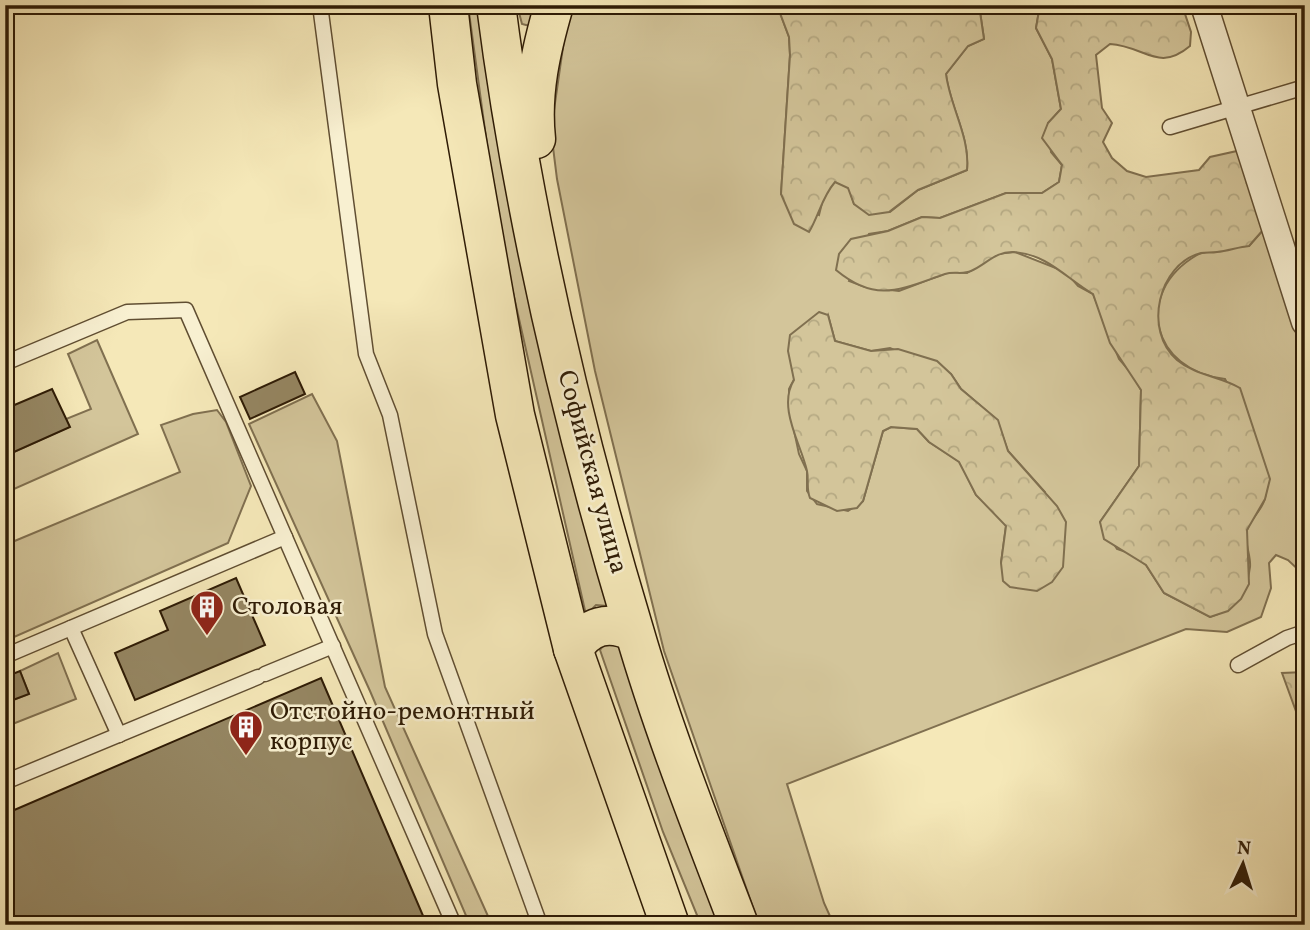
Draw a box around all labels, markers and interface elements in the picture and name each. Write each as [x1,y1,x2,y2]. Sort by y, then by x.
street label: Софийская улица [548,366,636,578]
building icon: Столовая [188,588,226,637]
place label: Столовая [232,589,343,625]
place label: Отстойно-ремонтный корпус [270,694,535,760]
building icon: Отстойно-ремонтный корпус [227,708,265,757]
north arrow [1208,828,1278,898]
text: N [1236,836,1252,863]

